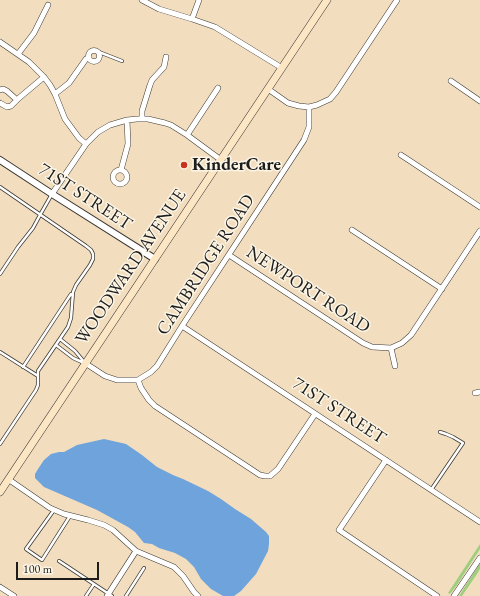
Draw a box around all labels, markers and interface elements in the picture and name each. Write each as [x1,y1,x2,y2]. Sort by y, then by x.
place label: KinderCare [192,154,281,176]
street label: 71ST STREET [34,159,136,235]
marker: KinderCare [179,160,189,170]
street label: WOODWARD AVENUE [71,185,191,349]
street label: CAMBRIDGE ROAD [152,191,260,339]
street label: NEWPORT ROAD [242,242,374,338]
street label: 71ST STREET [288,373,390,449]
scale bar [18,554,101,580]
text: 100 m [23,561,52,577]

